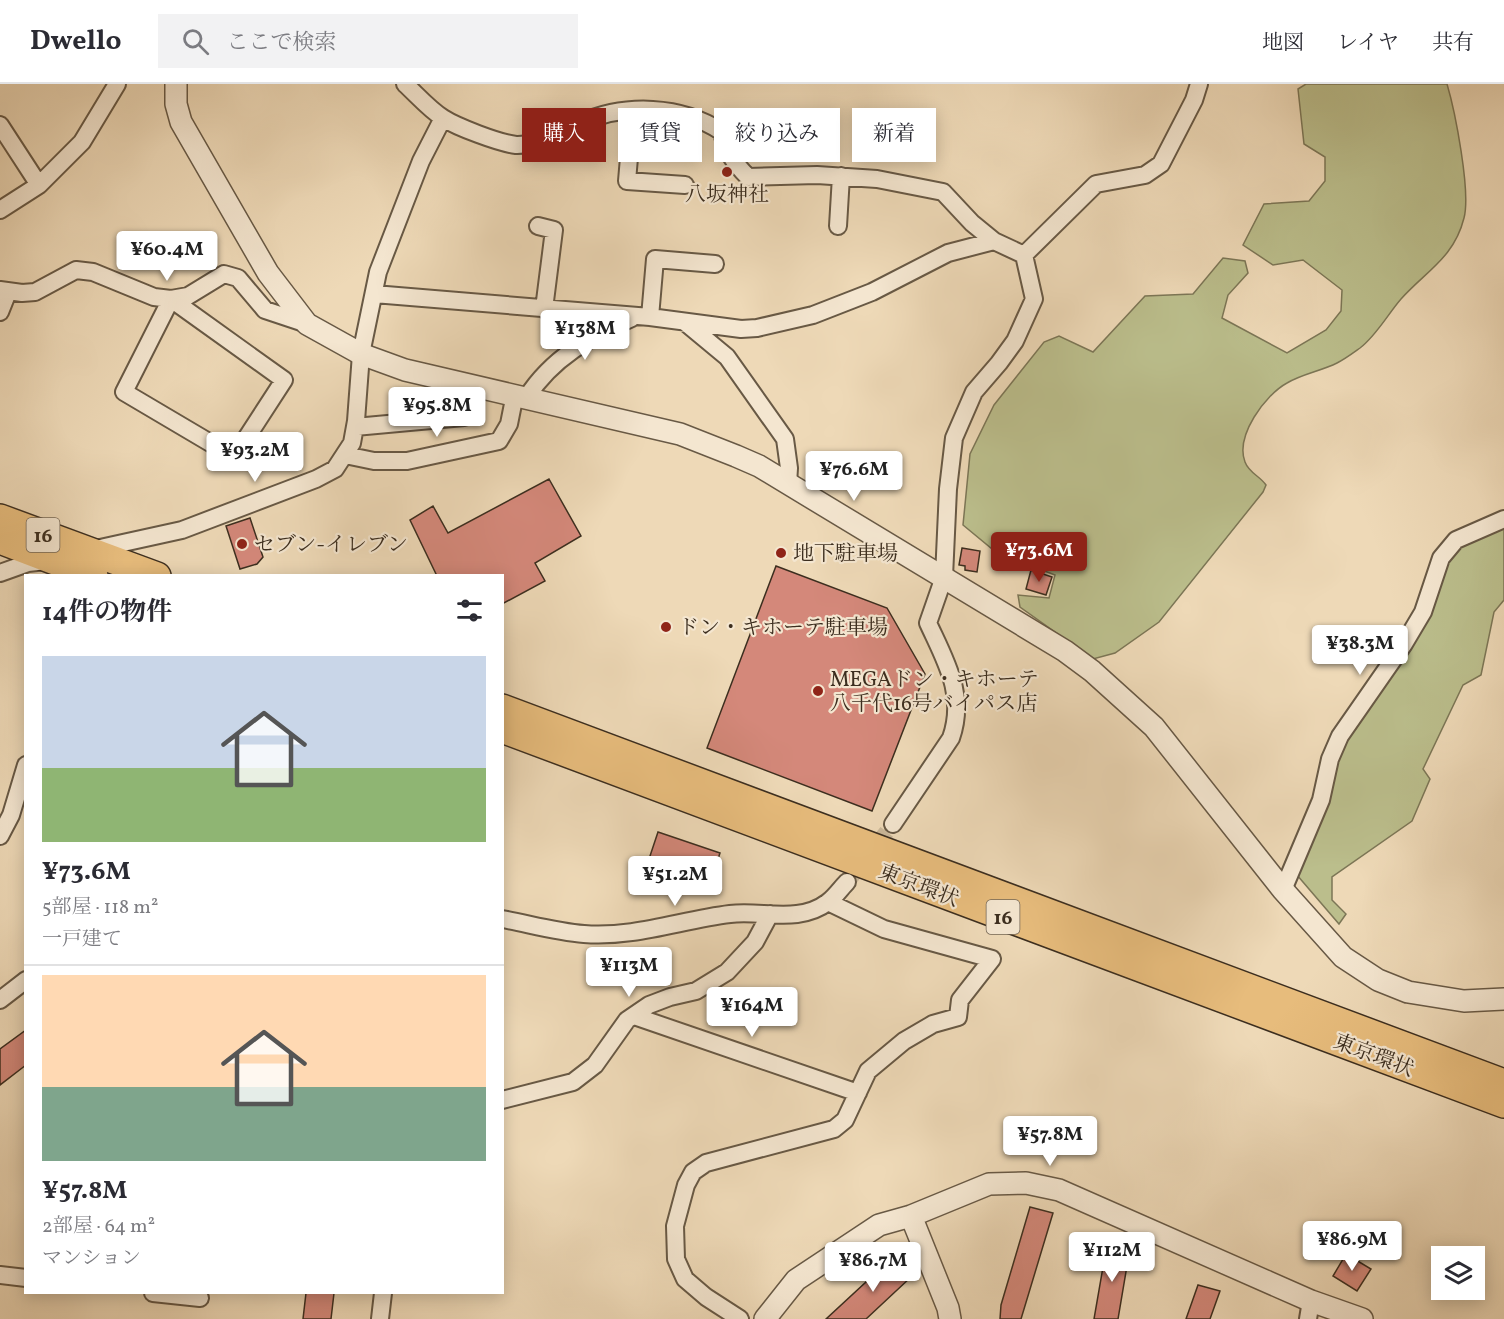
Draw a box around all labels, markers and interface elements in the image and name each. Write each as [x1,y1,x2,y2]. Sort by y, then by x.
search box [158,14,578,68]
text: Dwello [30,22,122,61]
icon: search [179,25,212,58]
text: ここで検索 [227,28,337,59]
text: 地図 [1262,29,1304,58]
text: レイヤ [1337,29,1399,58]
text: 共有 [1432,29,1474,58]
chip: 購入 [522,108,606,162]
chip: 賃貸 [618,108,702,162]
chip: 絞り込み [714,108,840,162]
chip: 新着 [852,108,936,162]
marker: 八坂神社 [720,165,734,179]
place label: 八坂神社 [685,181,769,210]
pin: ¥60.4M [118,231,216,282]
text: ¥60.4M [130,236,204,264]
pin: ¥138M [543,310,627,361]
text: ¥138M [554,315,616,343]
pin: ¥95.8M [388,387,486,438]
text: ¥95.8M [402,392,472,420]
pin: ¥93.2M [206,432,304,483]
text: ¥93.2M [220,437,290,465]
pin: ¥76.6M [805,451,903,502]
text: ¥76.6M [820,456,888,484]
road number: 16 [26,518,60,552]
place label: セブン-イレブン [254,531,408,560]
pin: ¥73.6M [990,532,1088,583]
marker: セブン-イレブン [235,537,249,551]
text: ¥73.6M [1005,537,1073,565]
place label: 地下駐車場 [793,540,898,569]
marker: 地下駐車場 [774,546,788,560]
icon: filters [453,594,486,627]
text: 14件の物件 [42,595,172,631]
place label: ドン・キホーテ駐車場 [678,614,888,643]
marker: ドン・キホーテ駐車場 [659,620,673,634]
pin: ¥38.3M [1311,625,1409,676]
text: ¥38.3M [1326,630,1394,658]
place label: MEGAドン・キホーテ 八千代16号バイパス店 [830,666,1039,719]
marker: MEGAドン・キホーテ 八千代16号バイパス店 [811,684,825,698]
icon: home [210,695,318,803]
text: ¥73.6M [42,854,131,890]
pin: ¥51.2M [626,856,724,907]
street label: 東京環状 [874,858,963,915]
text: ¥51.2M [642,861,708,889]
text: 5部屋 · 118 m² [42,894,158,922]
road number: 16 [986,900,1020,934]
text: 一戸建て [42,926,122,954]
pin: ¥113M [587,947,671,998]
text: ¥113M [600,952,658,980]
pin: ¥164M [710,987,794,1038]
text: ¥164M [721,992,783,1020]
icon: home [210,1014,318,1122]
street label: 東京環状 [1329,1028,1418,1085]
pin: ¥57.8M [1001,1116,1099,1167]
text: ¥57.8M [1017,1121,1083,1149]
text: ¥57.8M [42,1173,127,1209]
text: 2部屋 · 64 m² [42,1213,155,1241]
pin: ¥86.9M [1303,1221,1401,1272]
text: ¥86.9M [1317,1226,1387,1254]
pin: ¥112M [1070,1232,1154,1283]
text: ¥112M [1083,1237,1141,1265]
pin: ¥86.7M [824,1242,922,1293]
text: マンション [42,1245,141,1273]
map controls [1431,1246,1485,1300]
button: layers [1431,1246,1485,1300]
text: ¥86.7M [839,1247,907,1275]

